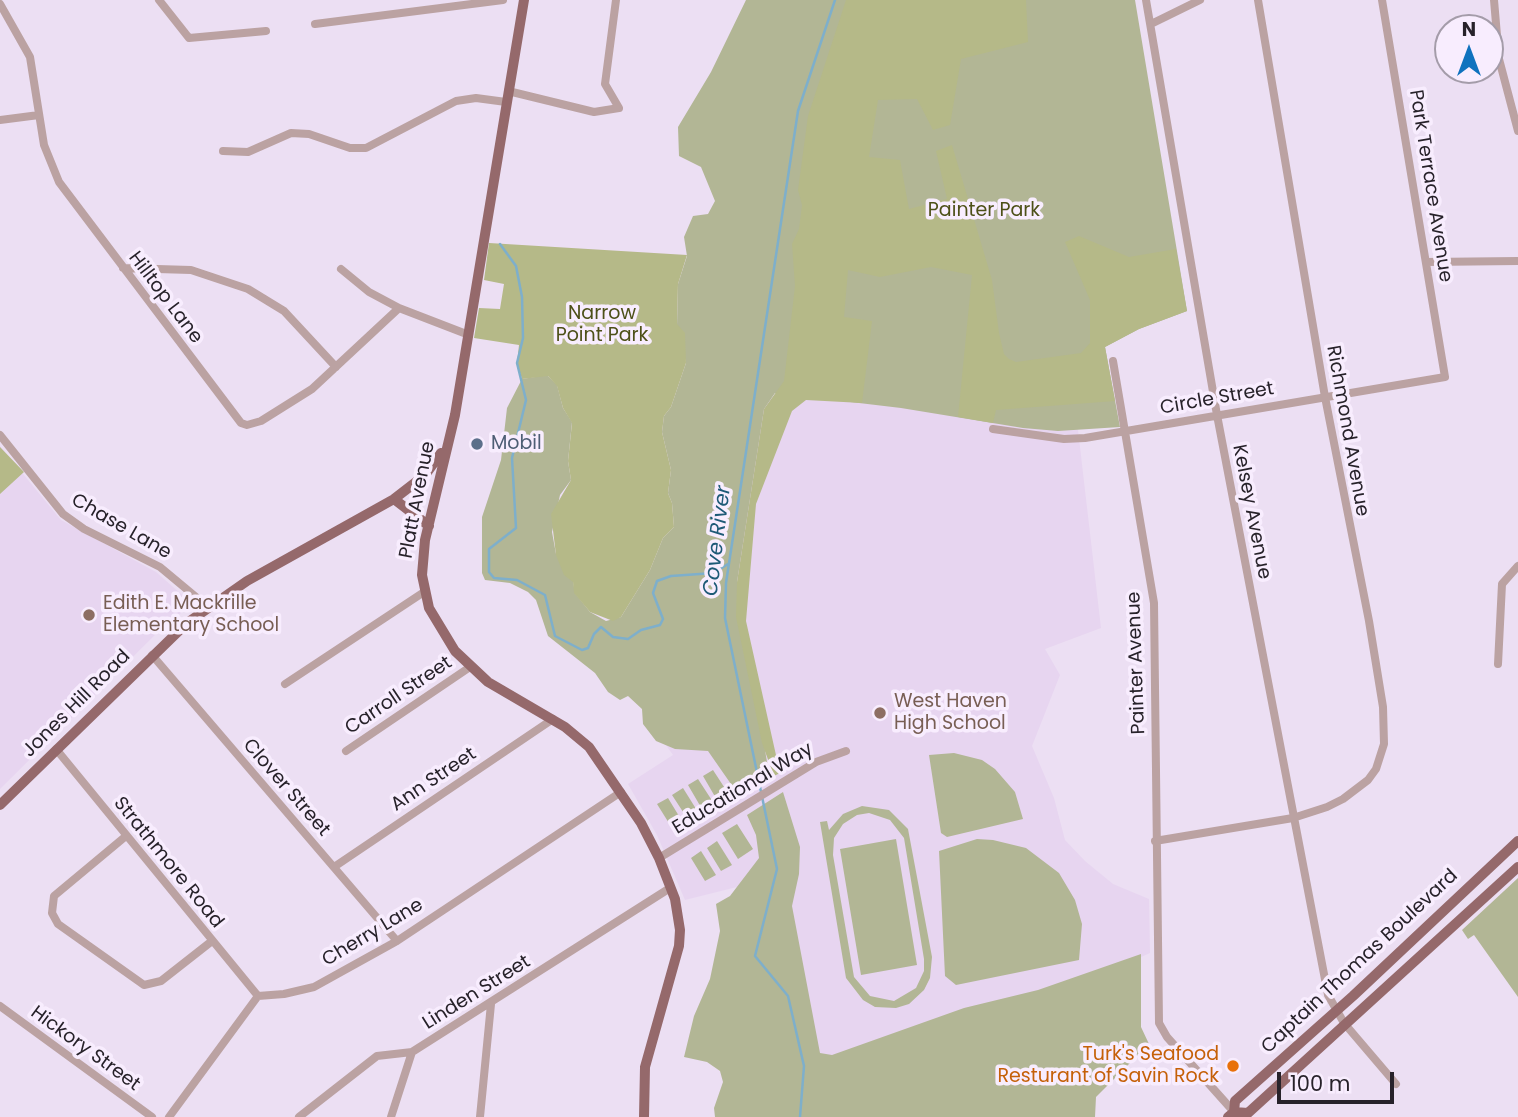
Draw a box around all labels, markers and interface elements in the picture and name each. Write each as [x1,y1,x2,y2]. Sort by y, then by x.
north arrow [1434,14,1504,84]
text: N [1462,16,1476,43]
street label: Park Terrace Avenue [1404,88,1456,284]
park label: Painter Park [928,200,1040,222]
street label: Hilltop Lane [123,248,207,348]
park label: Narrow Point Park [556,303,648,347]
street label: Richmond Avenue [1321,344,1373,518]
street label: Circle Street [1158,378,1276,420]
place label: Mobil [491,433,542,455]
marker: Mobil [469,436,485,452]
street label: Platt Avenue [395,440,441,560]
street label: Kelsey Avenue [1227,443,1275,581]
water label: Cove River [699,484,737,598]
street label: Chase Lane [67,489,175,565]
street label: Painter Avenue [1123,591,1151,735]
place label: Edith E. Mackrille Elementary School [103,593,279,637]
marker: Edith E. Mackrille Elementary School [81,607,97,623]
street label: Jones Hill Road [18,645,136,763]
street label: Carroll Street [341,652,457,740]
place label: West Haven High School [894,691,1007,735]
marker: West Haven High School [872,705,888,721]
street label: Clover Street [237,735,335,841]
street label: Educational Way [669,738,817,840]
street label: Ann Street [387,743,481,817]
street label: Strathmore Road [108,793,228,933]
street label: Captain Thomas Boulevard [1257,865,1463,1059]
street label: Cherry Lane [318,894,428,972]
street label: Linden Street [419,951,535,1035]
street label: Hickory Street [26,1002,144,1096]
place label: Turk's Seafood Resturant of Savin Rock [998,1044,1219,1088]
marker: Turk's Seafood Resturant of Savin Rock [1225,1058,1241,1074]
scale bar [1280,1058,1397,1102]
text: 100 m [1290,1069,1350,1098]

